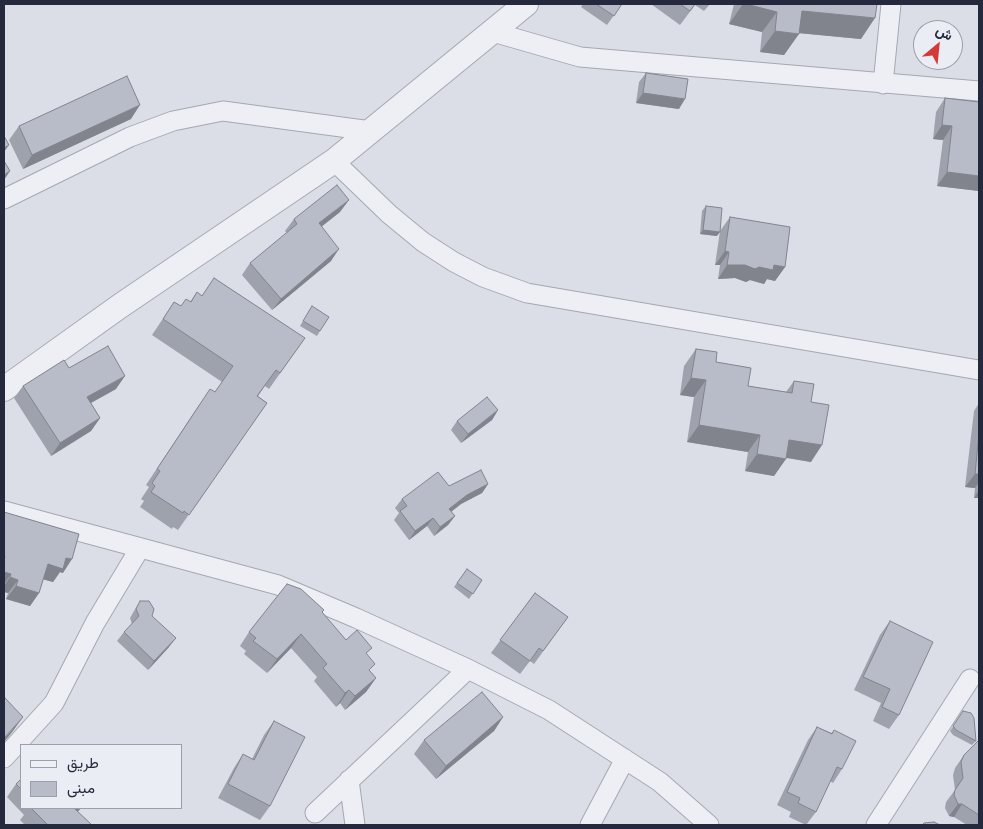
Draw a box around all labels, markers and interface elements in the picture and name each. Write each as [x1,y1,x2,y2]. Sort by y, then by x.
north arrow [913,20,963,70]
text: ش [933,20,957,45]
legend [20,744,182,809]
text: طريق [67,752,99,772]
text: مبنى [67,777,95,797]

